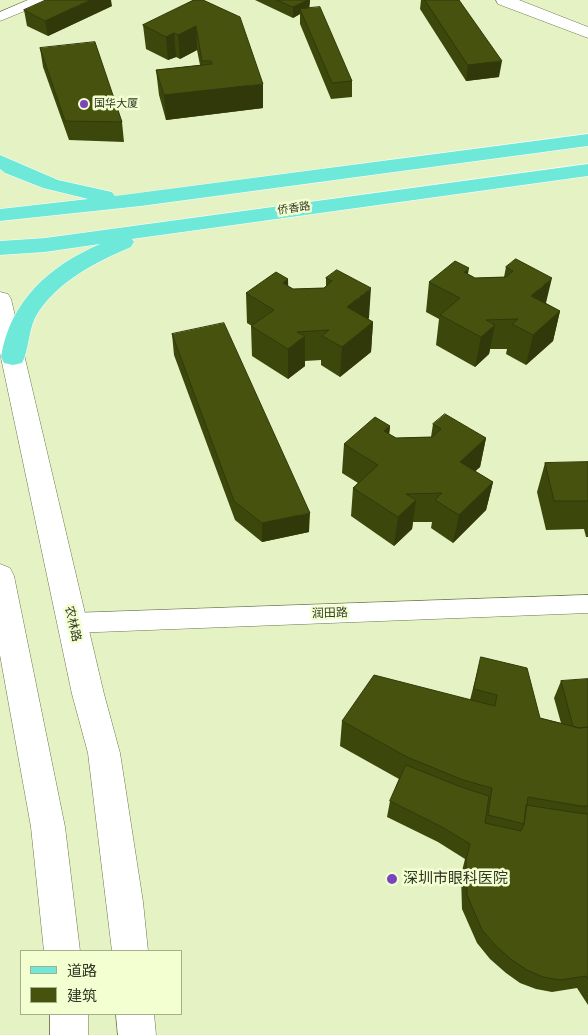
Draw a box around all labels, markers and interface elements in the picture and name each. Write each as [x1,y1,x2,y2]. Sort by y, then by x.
place label: 国华大厦 [94,97,138,111]
marker: 国华大厦 [78,98,90,110]
street label: 侨香路 [277,200,311,218]
street label: 农林路 [61,605,83,643]
street label: 润田路 [312,606,348,622]
place label: 深圳市眼科医院 [403,870,508,888]
marker: 深圳市眼科医院 [385,872,399,886]
legend [20,950,182,1015]
text: 道路 [67,961,97,981]
text: 建筑 [67,986,97,1006]

